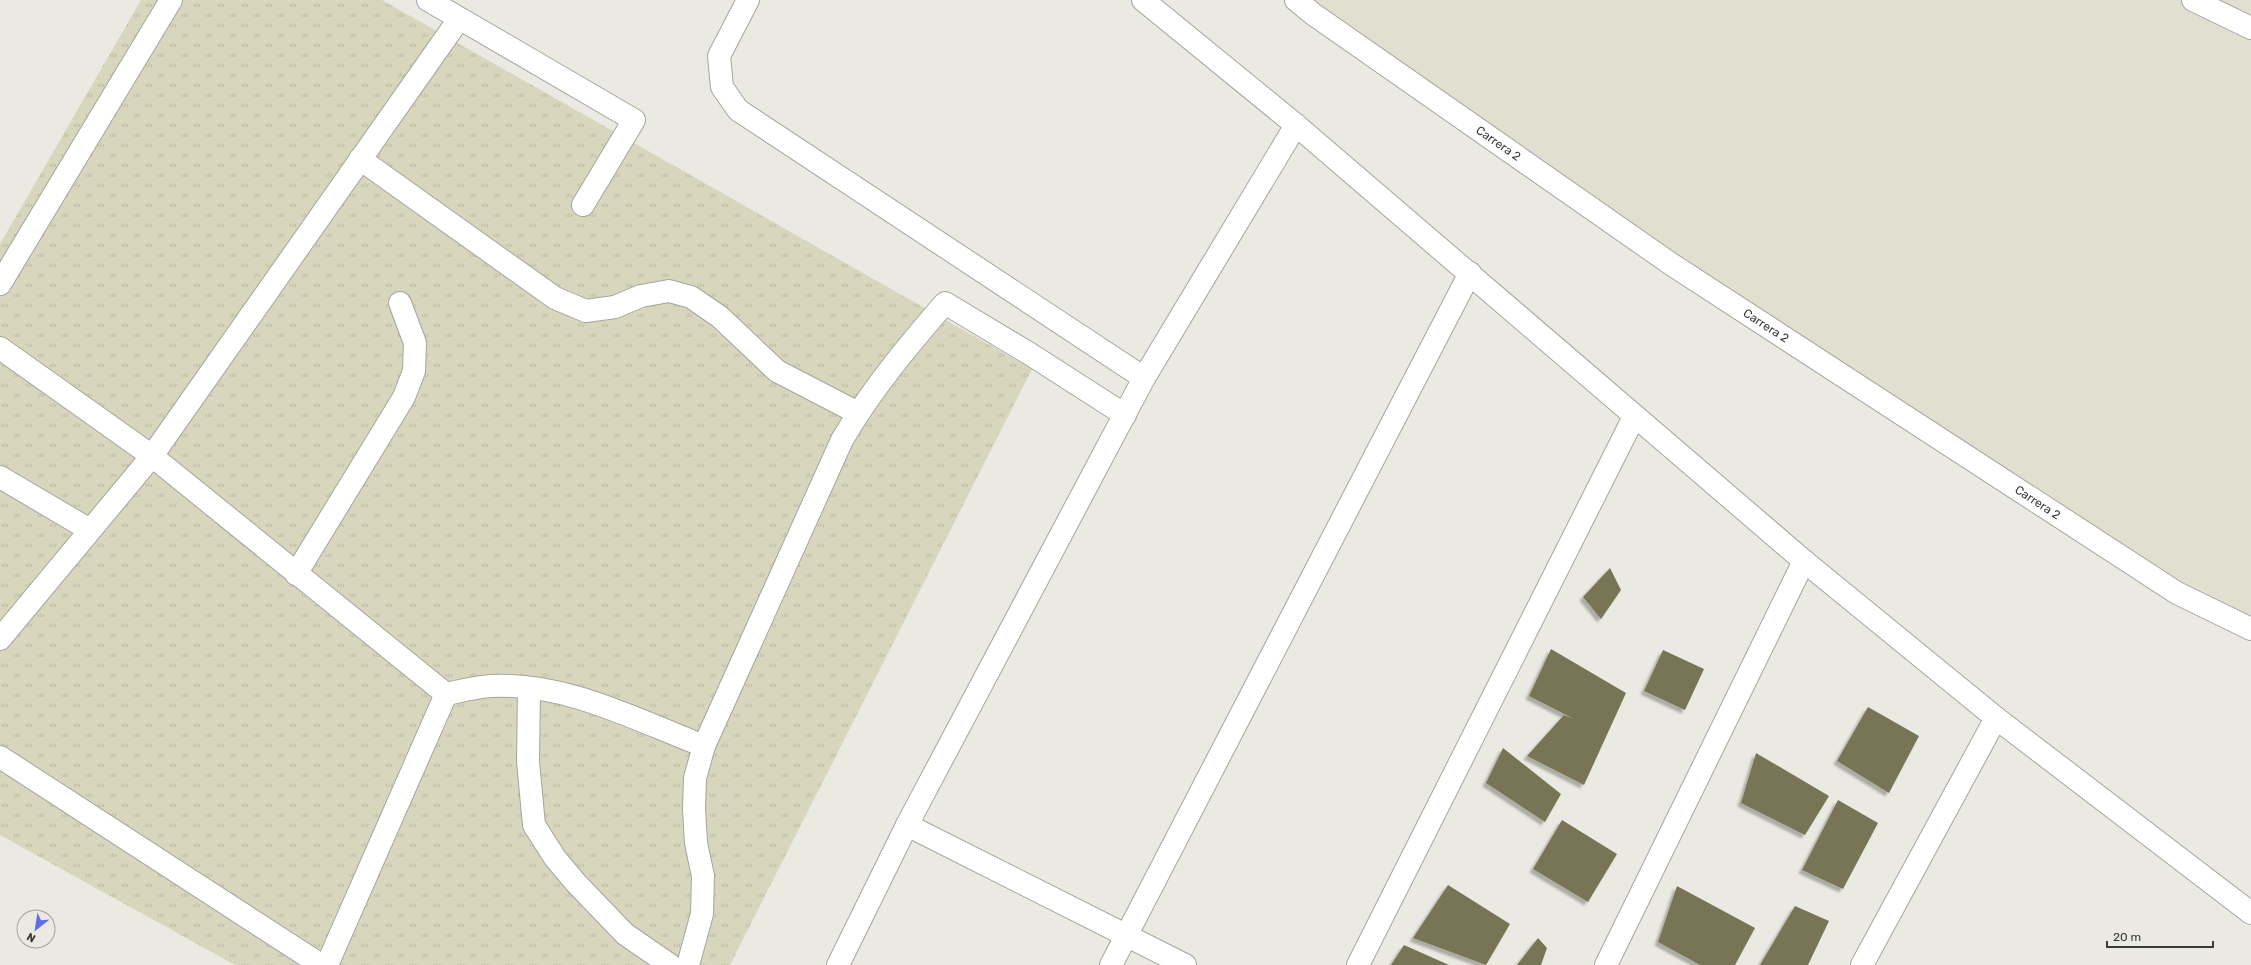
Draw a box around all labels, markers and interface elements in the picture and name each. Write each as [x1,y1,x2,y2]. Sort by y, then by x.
street label: Carrera 2 [1473,123,1523,164]
street label: Carrera 2 [1741,306,1791,346]
street label: Carrera 2 [2012,482,2063,522]
north arrow [16,909,56,949]
scale bar [2107,923,2213,949]
text: N [25,930,38,945]
text: 20 m [2113,930,2141,944]

